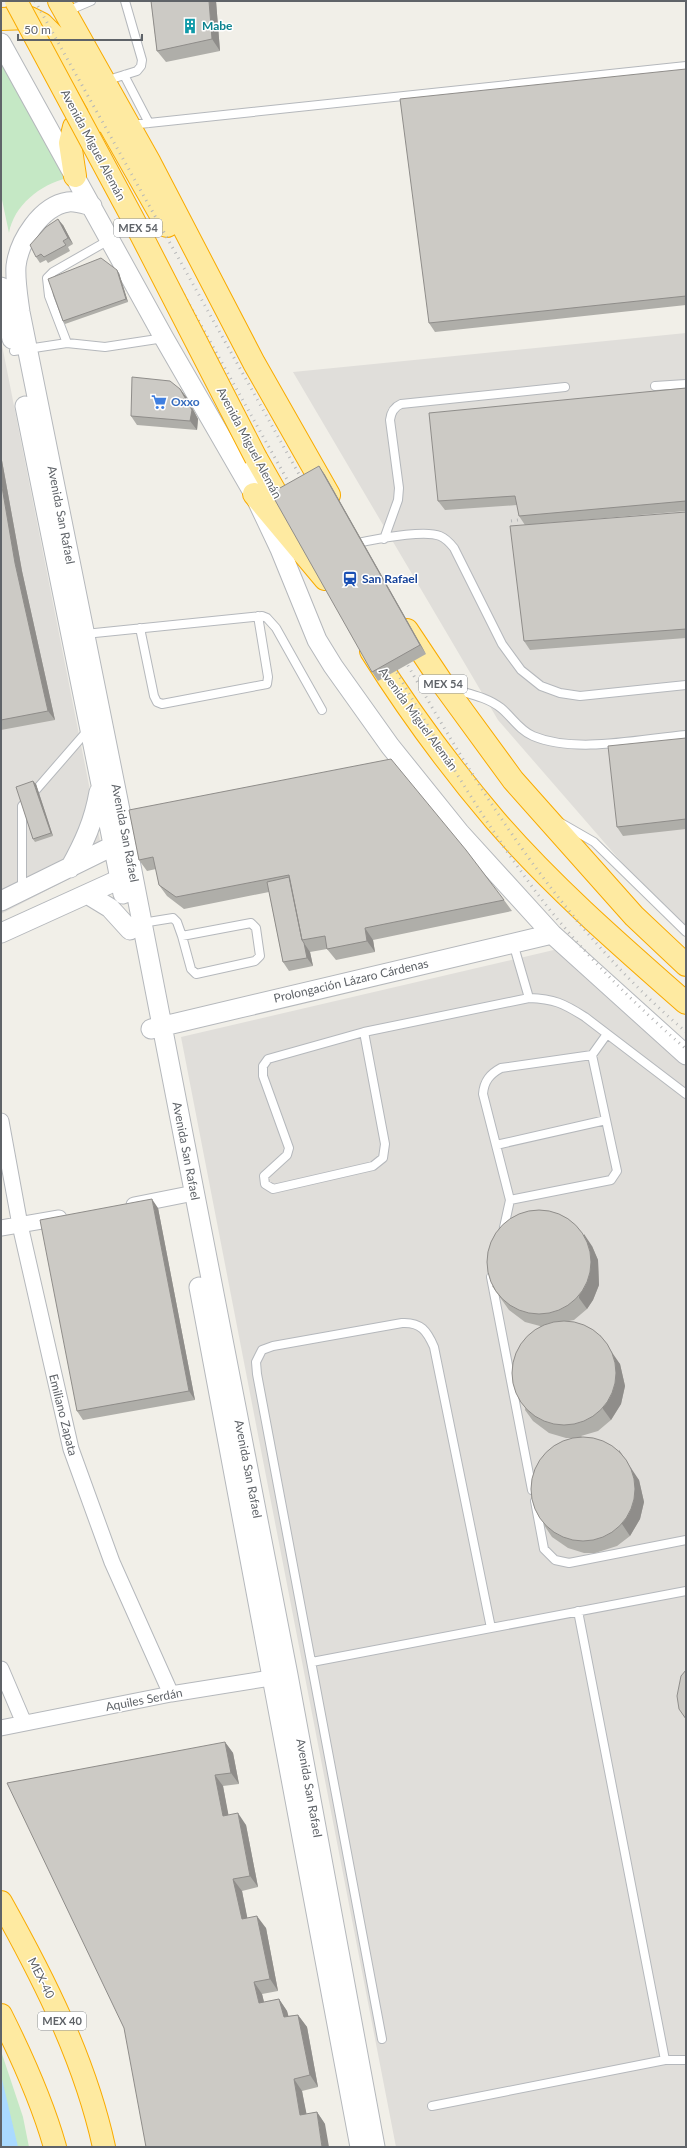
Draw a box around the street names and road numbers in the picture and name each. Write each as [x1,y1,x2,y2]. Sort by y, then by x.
street label: Avenida Miguel Alemán [58,87,129,203]
road number: MEX 54 [114,219,162,237]
street label: Avenida Miguel Alemán [214,385,285,501]
street label: Avenida San Rafael [45,464,78,565]
street label: Avenida Miguel Alemán [376,664,461,773]
road number: MEX 54 [419,675,467,693]
street label: Avenida San Rafael [109,782,142,883]
street label: Prolongación Lázaro Cárdenas [272,955,430,1006]
street label: Avenida San Rafael [170,1100,203,1201]
street label: Emiliano Zapata [46,1372,81,1457]
street label: Avenida San Rafael [232,1418,265,1519]
street label: Aquiles Serdán [104,1685,184,1714]
street label: Avenida San Rafael [293,1737,326,1839]
street label: MEX-40 [25,1955,58,2001]
road number: MEX 40 [38,2012,86,2030]

